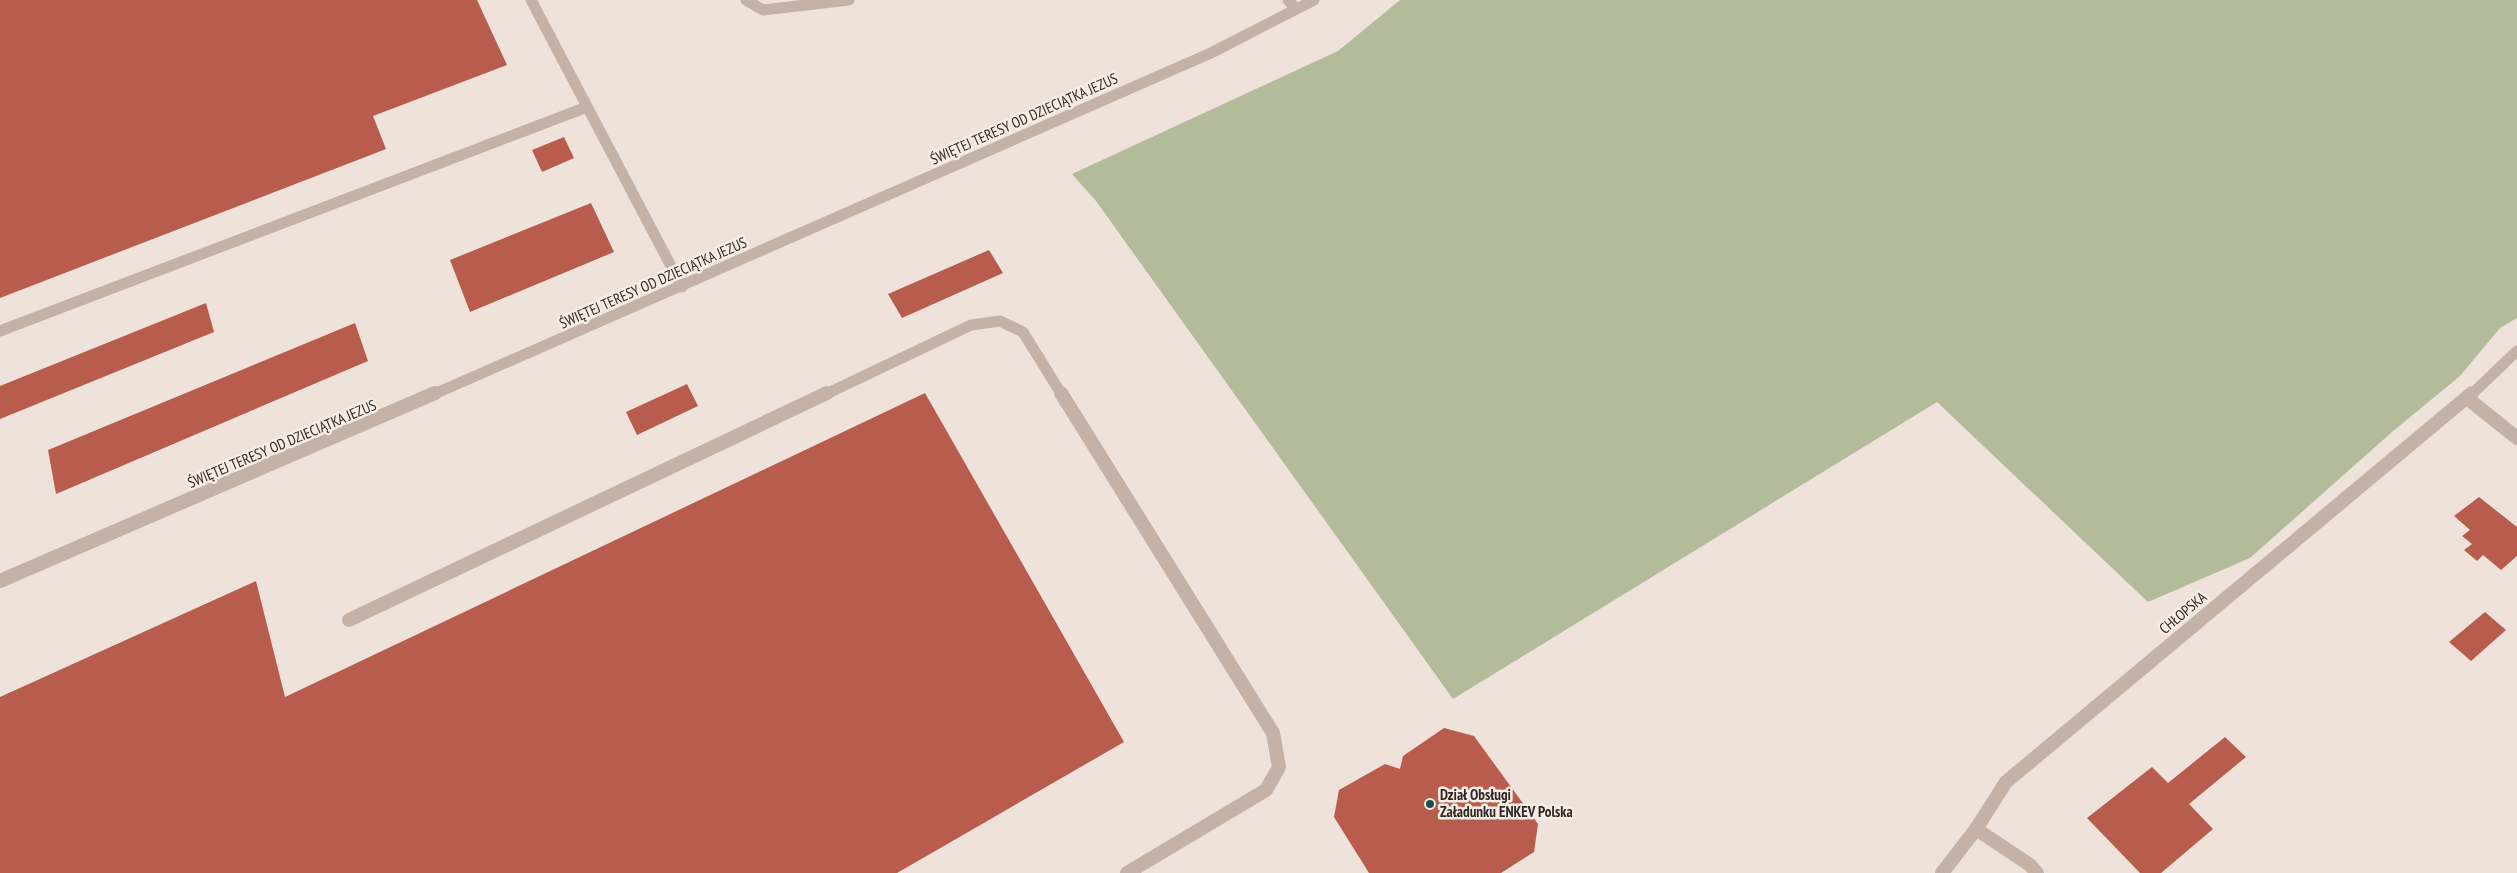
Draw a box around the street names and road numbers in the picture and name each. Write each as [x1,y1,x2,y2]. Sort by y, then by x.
street label: ŚWIĘTEJ TERESY OD DZIECIĄTKA JEZUS [927,69,1121,169]
street label: ŚWIĘTEJ TERESY OD DZIECIĄTKA JEZUS [556,233,750,333]
street label: ŚWIĘTEJ TERESY OD DZIECIĄTKA JEZUS [185,395,379,492]
street label: CHŁOPSKA [2155,587,2211,638]

